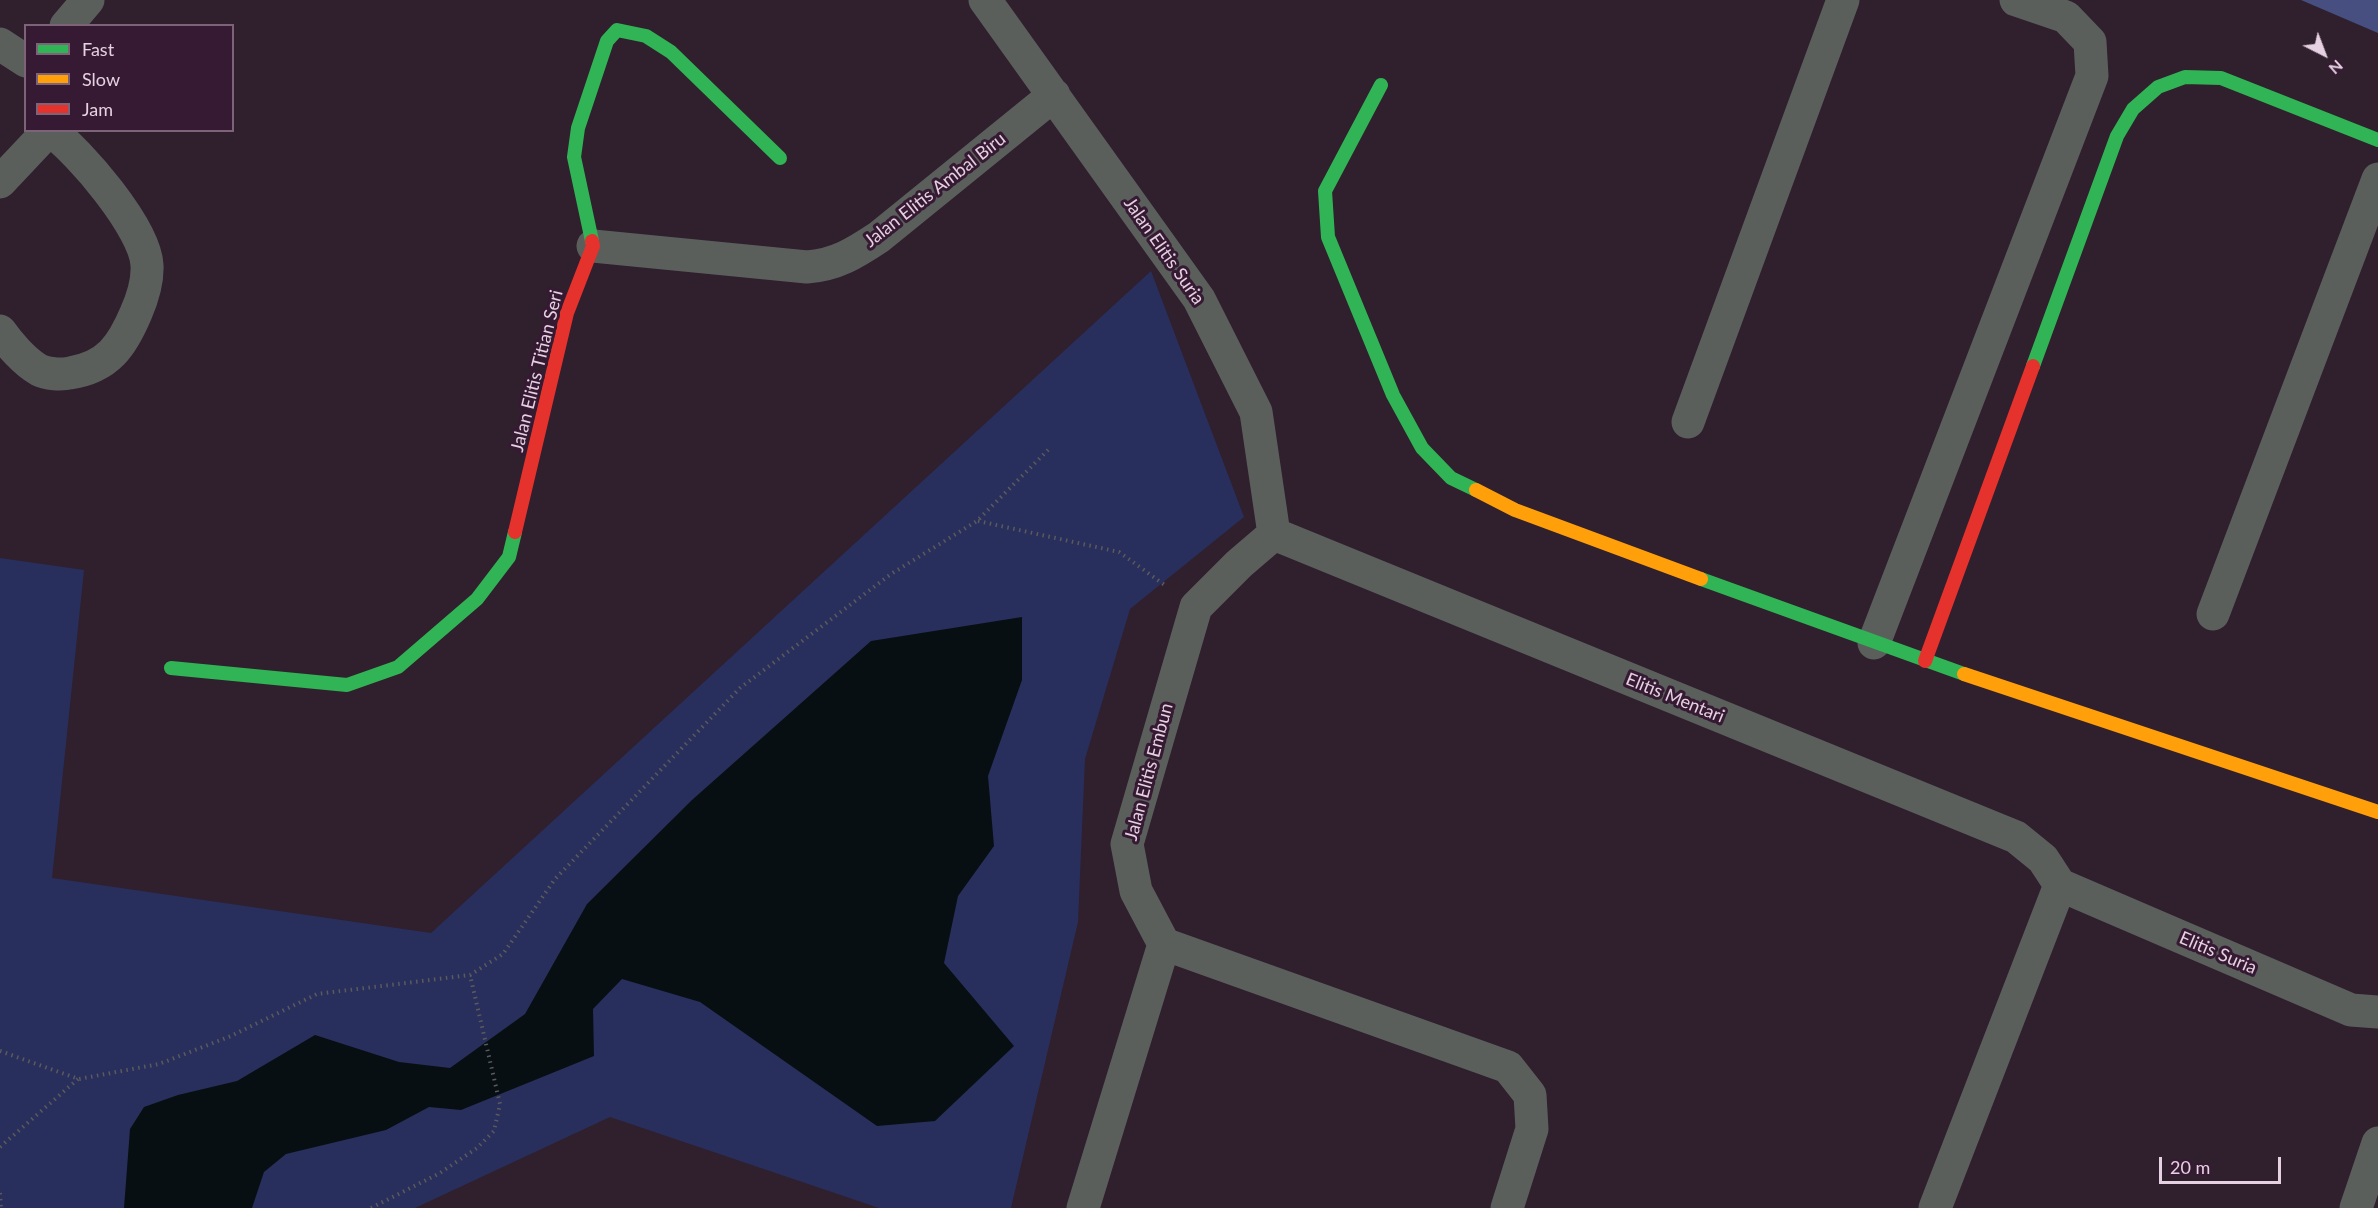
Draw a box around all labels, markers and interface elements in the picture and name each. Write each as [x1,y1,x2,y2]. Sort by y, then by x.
legend [24,24,234,132]
north arrow [2294,24,2354,84]
text: Fast [82,38,114,60]
text: N [2325,57,2347,79]
text: Slow [82,68,120,90]
text: Jam [82,98,113,120]
street label: Jalan Elitis Ambal Biru [860,128,1010,252]
street label: Jalan Elitis Suria [1119,193,1209,309]
street label: Jalan Elitis Titian Seri [506,288,568,454]
street label: Elitis Mentari [1623,668,1727,728]
street label: Jalan Elitis Embun [1120,701,1178,843]
street label: Elitis Suria [2176,927,2260,979]
scale bar [2162,1145,2284,1183]
text: 20 m [2170,1156,2210,1178]

